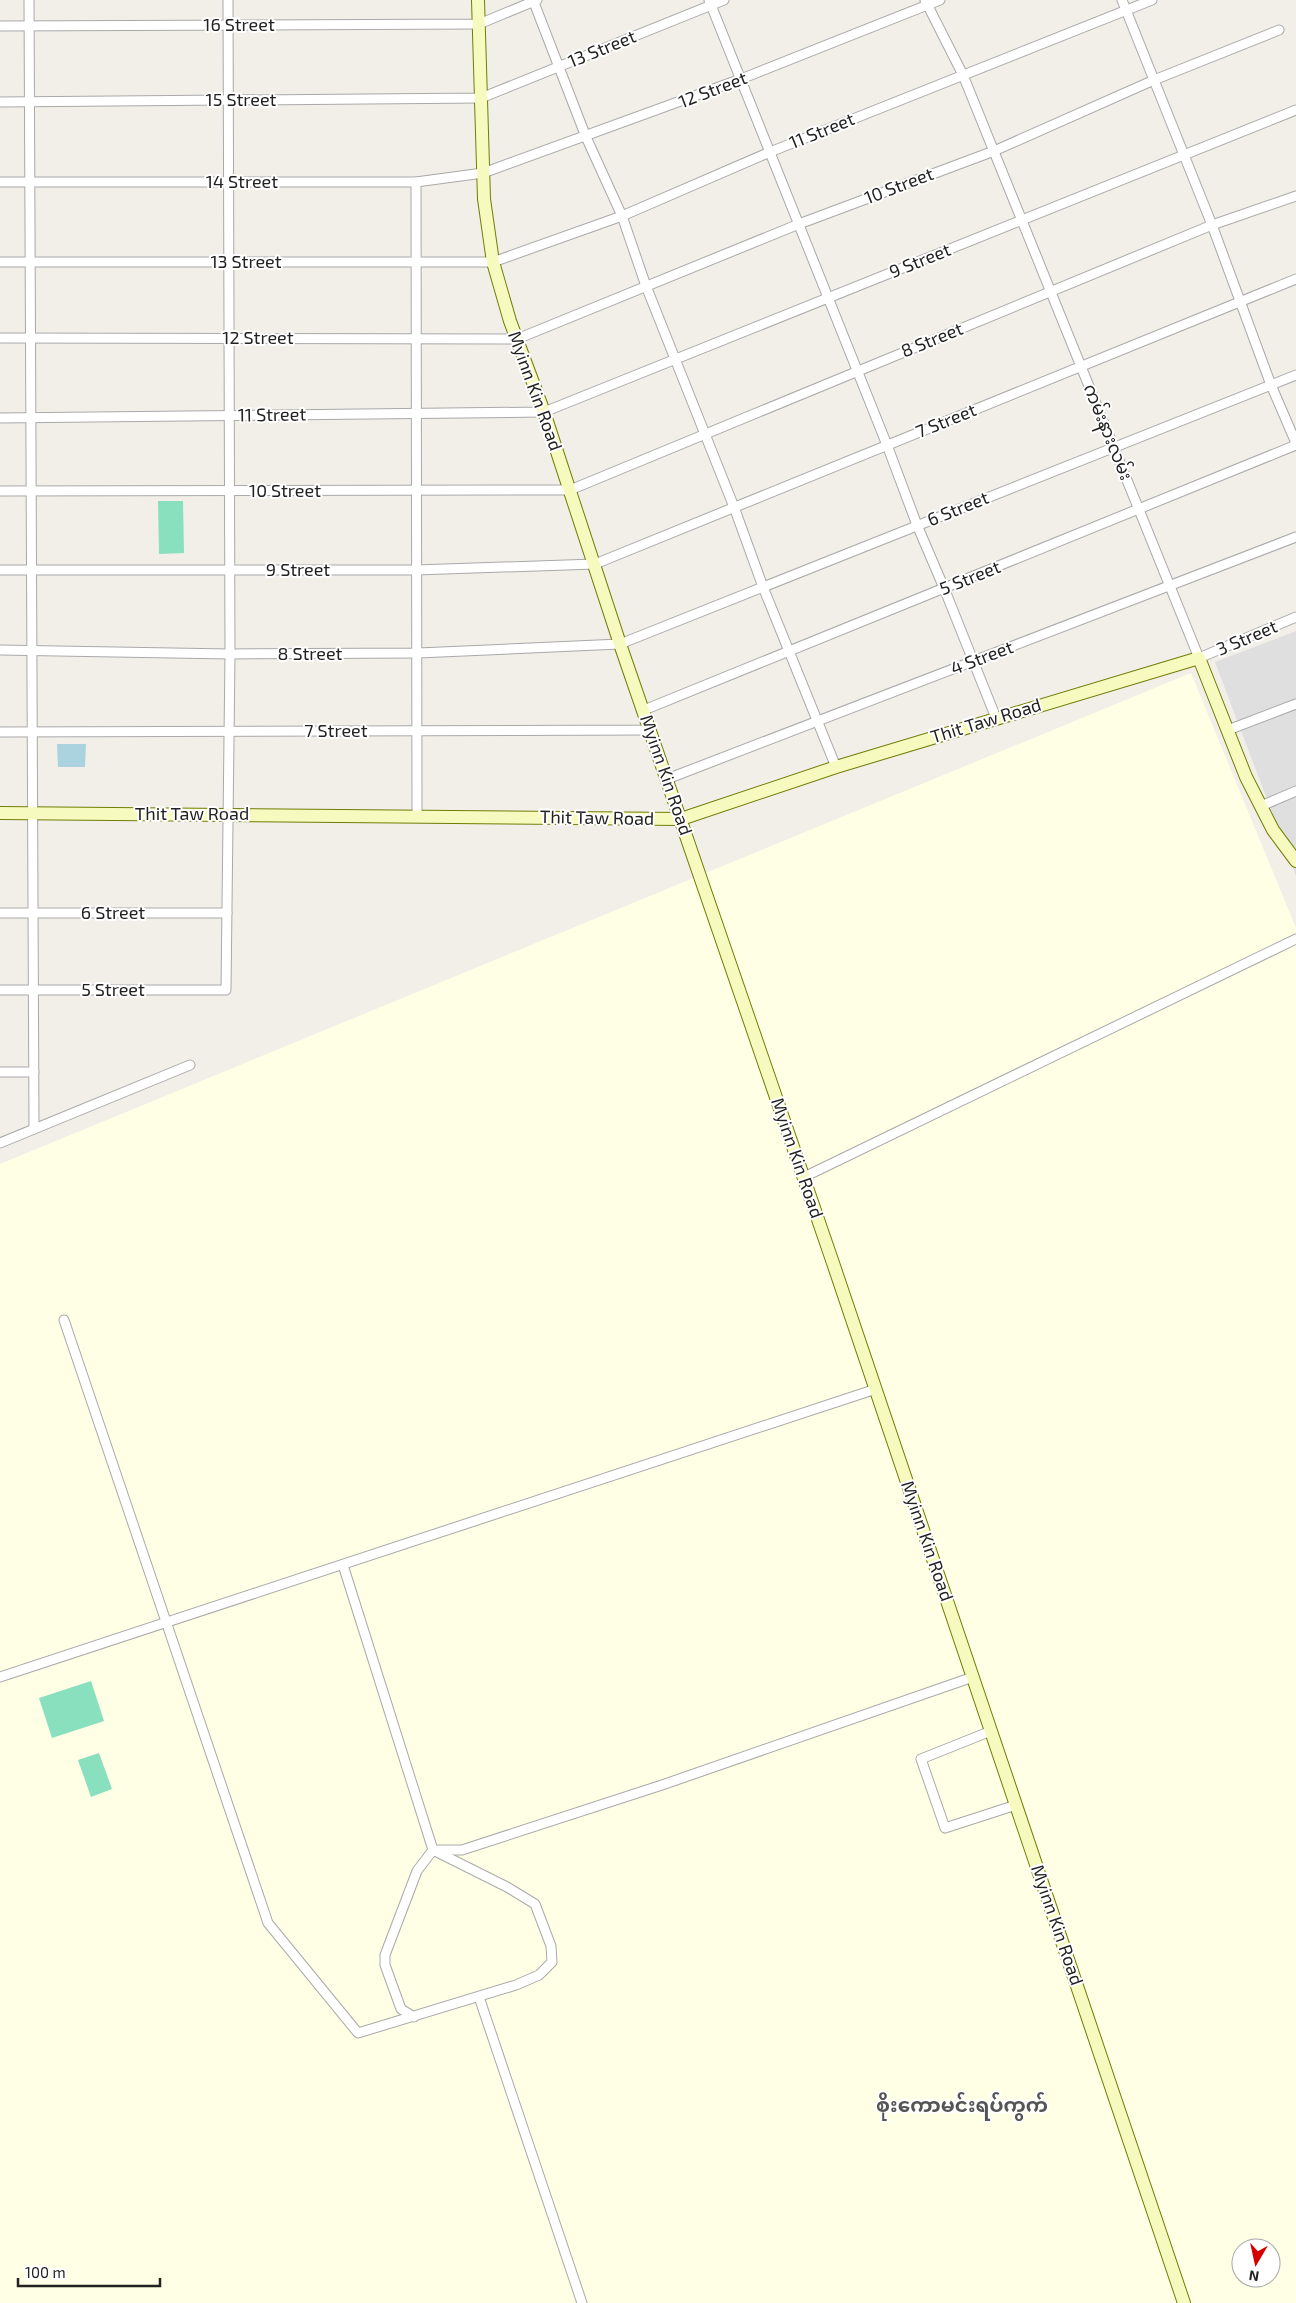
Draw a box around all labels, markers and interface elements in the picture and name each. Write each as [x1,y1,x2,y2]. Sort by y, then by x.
street label: 16 Street [203,13,275,35]
street label: 13 Street [564,24,639,72]
street label: 12 Street [675,66,750,112]
street label: 15 Street [206,88,277,110]
street label: 11 Street [786,107,858,153]
street label: 10 Street [861,162,936,208]
street label: 14 Street [206,170,278,192]
street label: 9 Street [886,238,954,282]
street label: 13 Street [210,250,282,272]
street label: 8 Street [897,317,966,361]
street label: 12 Street [222,326,294,348]
street label: Myinn Kin Road [504,328,568,453]
street label: ကမ်းနားလမ်း [1075,380,1139,485]
street label: 7 Street [912,398,979,442]
street label: 11 Street [238,402,306,426]
street label: 10 Street [249,479,321,501]
street label: 6 Street [924,486,992,530]
street label: 5 Street [936,555,1003,599]
street label: 9 Street [266,558,330,580]
street label: 3 Street [1213,614,1281,660]
street label: 4 Street [947,635,1016,679]
street label: 8 Street [278,642,343,664]
street label: Thit Taw Road [928,693,1044,747]
street label: Myinn Kin Road [636,712,698,838]
street label: 7 Street [304,719,368,741]
street label: Thit Taw Road [135,802,249,824]
street label: Thit Taw Road [540,805,654,829]
street label: 6 Street [81,901,145,923]
street label: 5 Street [81,978,145,1000]
street label: Myinn Kin Road [767,1095,829,1221]
street label: Myinn Kin Road [897,1478,959,1604]
street label: Myinn Kin Road [1027,1862,1089,1988]
district label: စိုးကောမင်းရပ်ကွက် [876,2092,1048,2121]
north arrow [1231,2238,1281,2288]
scale bar [18,2256,160,2288]
text: 100 m [25,2263,66,2281]
text: N [1248,2267,1260,2286]

